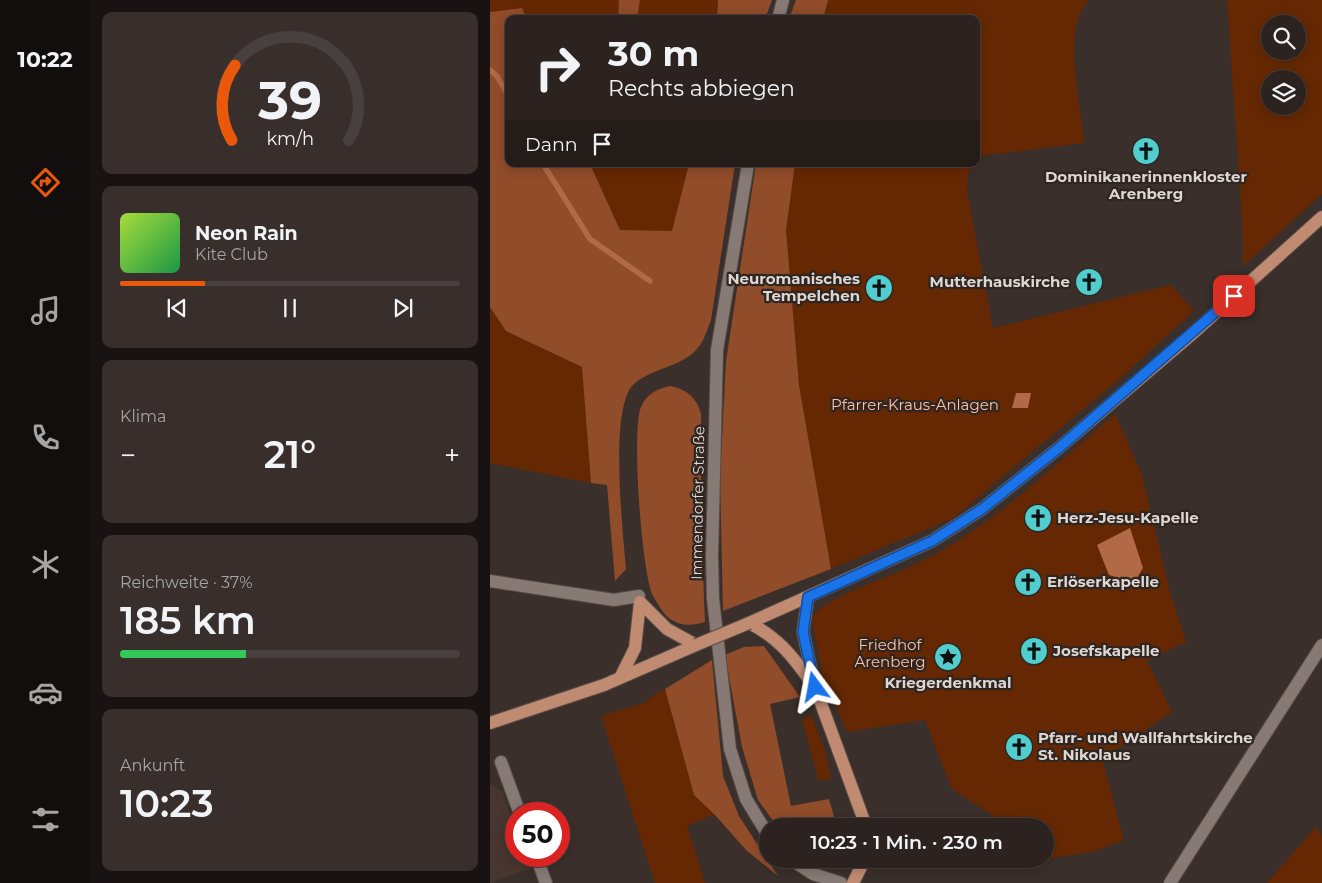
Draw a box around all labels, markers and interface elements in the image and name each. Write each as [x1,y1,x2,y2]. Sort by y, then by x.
map controls [1261,15,1306,115]
button: search [1261,15,1306,60]
text: 30 m [608,32,699,75]
icon: right [525,35,590,100]
text: 10:22 [17,46,73,73]
text: 39 [257,69,322,132]
button: layers [1261,70,1306,115]
text: Rechts abbiegen [608,75,795,102]
text: km/h [266,128,314,149]
icon: arrive [588,130,616,158]
text: Dann [525,133,578,156]
church icon: Dominikanerinnenkloster Arenberg [1131,136,1161,166]
icon: directions [28,165,63,200]
place label: Dominikanerinnenkloster Arenberg [1045,167,1248,203]
text: Neon Rain [195,222,298,245]
text: Kite Club [195,245,268,264]
church icon: Mutterhauskirche [1074,267,1104,297]
place label: Neuromanisches Tempelchen [727,269,860,305]
place label: Mutterhauskirche [930,272,1070,291]
church icon: Neuromanisches Tempelchen [864,273,894,303]
pin [1213,275,1255,317]
icon: arrive [1220,282,1248,310]
icon: music [28,293,63,328]
icon: previous [163,294,191,322]
icon: pause [276,294,304,322]
icon: next [389,294,417,322]
park label: Pfarrer-Kraus-Anlagen [831,395,999,414]
text: Klima [120,407,166,426]
icon: phone [28,420,63,455]
street label: Immendorfer Straße [687,426,708,580]
text: 21° [264,431,316,478]
text: − [120,438,136,472]
text: + [444,438,460,472]
church icon: Herz-Jesu-Kapelle [1023,503,1053,533]
place label: Herz-Jesu-Kapelle [1057,508,1199,527]
icon: climate [28,547,63,582]
church icon: Erlöserkapelle [1013,567,1043,597]
place label: Erlöserkapelle [1047,572,1159,591]
text: Reichweite · 37% [120,573,253,592]
text: 185 km [120,597,256,644]
park label: Friedhof Arenberg [854,635,926,671]
church icon: Josefskapelle [1019,636,1049,666]
place label: Josefskapelle [1052,641,1159,660]
place icon: Kriegerdenkmal [933,642,963,672]
position arrow [788,660,840,712]
place label: Kriegerdenkmal [884,673,1012,692]
icon: car [28,675,63,710]
place label: Pfarr- und Wallfahrtskirche St. Nikolaus [1038,728,1253,764]
church icon: Pfarr- und Wallfahrtskirche St. Nikolaus [1004,732,1034,762]
text: Ankunft [120,756,185,775]
text: 10:23 [120,780,214,827]
icon: filters [28,802,63,837]
speed limit sign: 50 [505,802,570,867]
text: 10:23 · 1 Min. · 230 m [810,831,1003,854]

